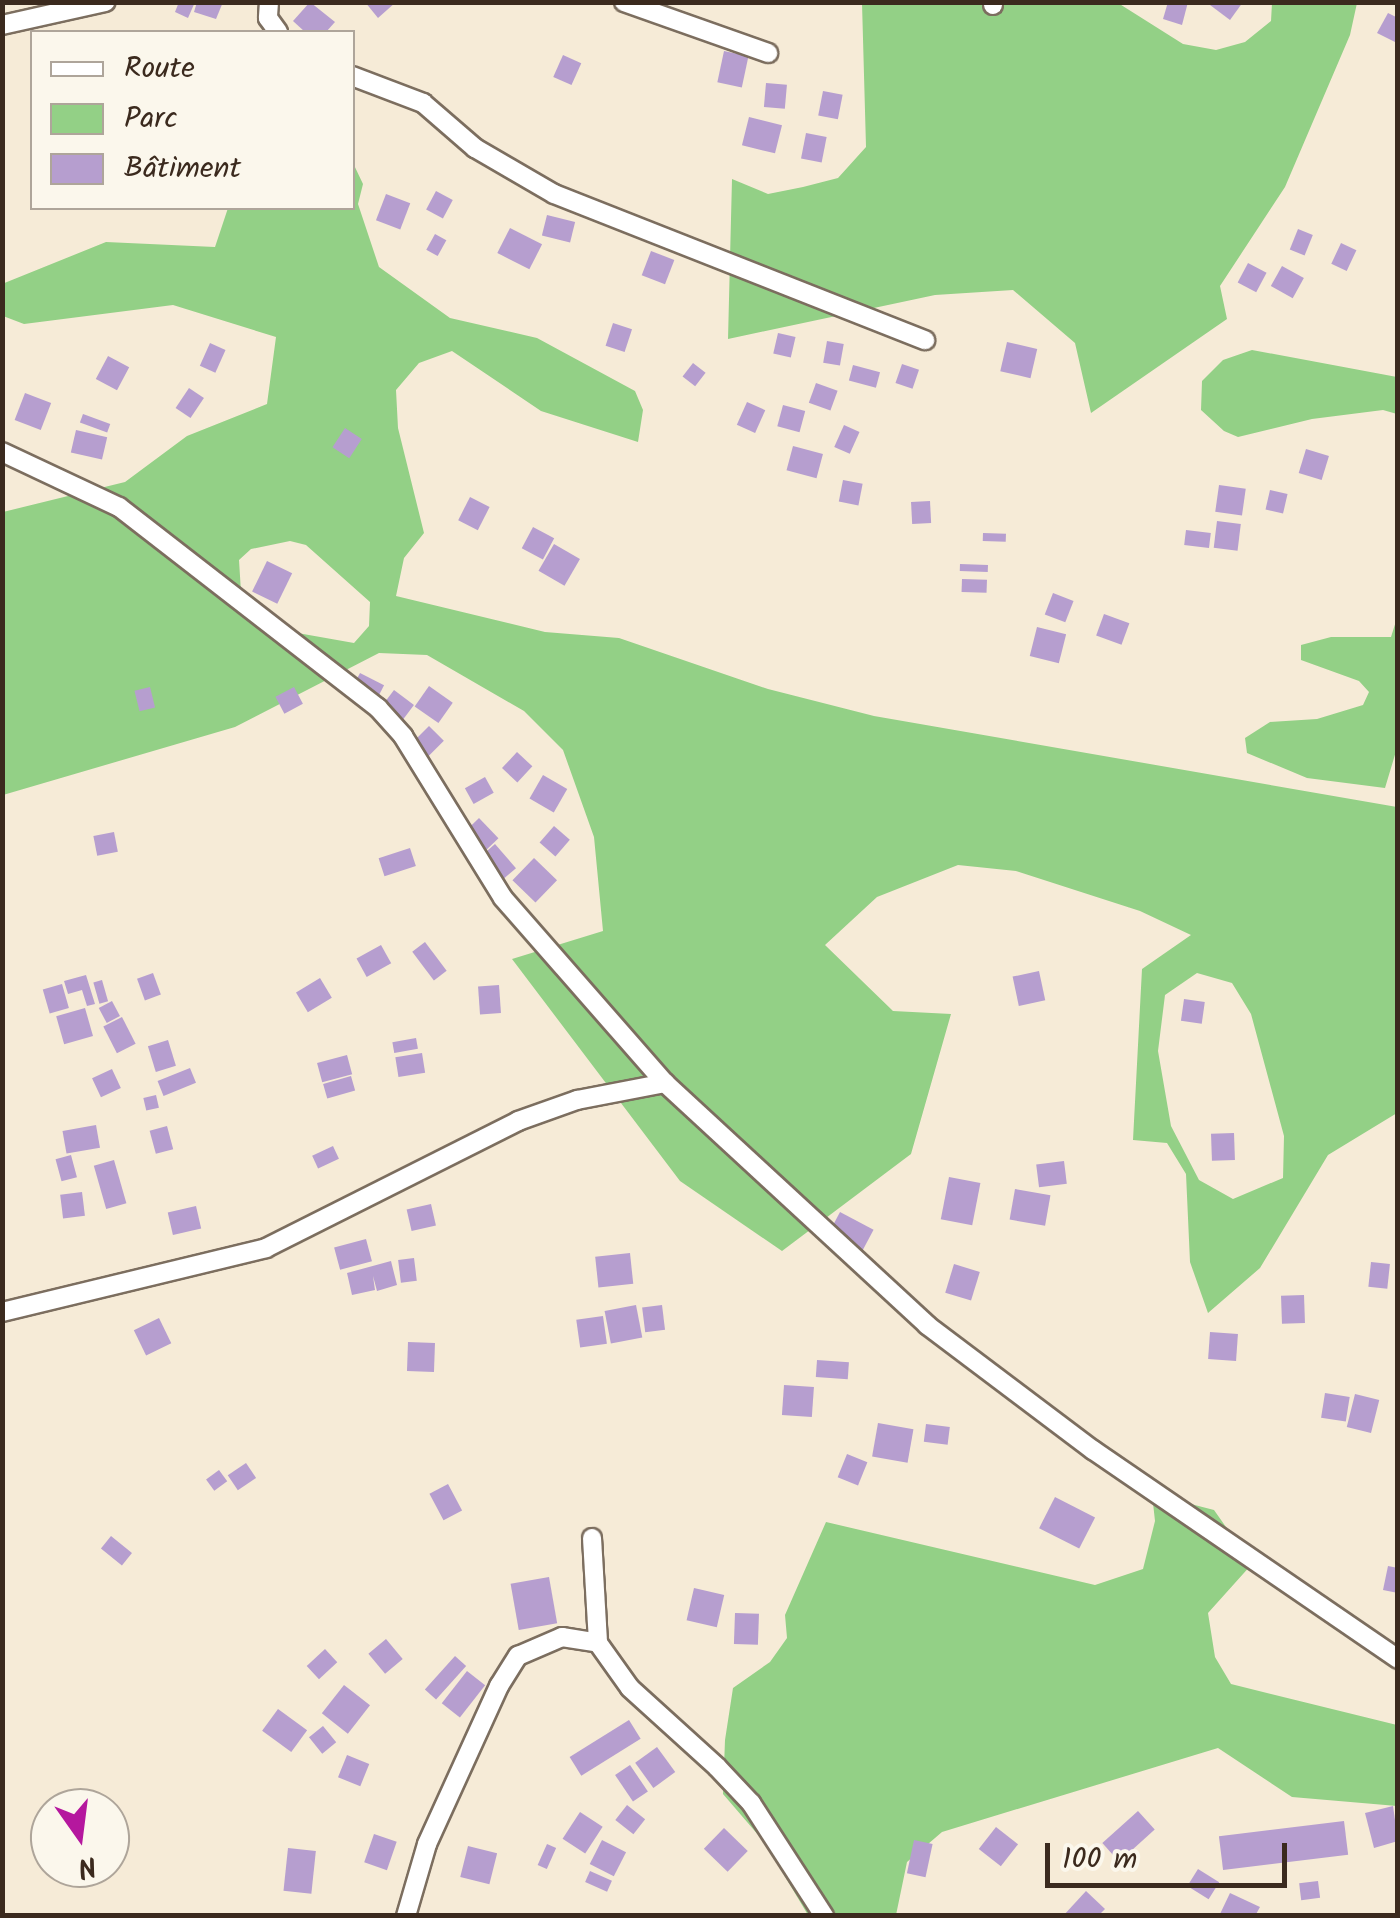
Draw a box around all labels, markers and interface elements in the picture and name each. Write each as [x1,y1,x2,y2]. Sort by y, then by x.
legend [30,30,355,210]
text: Route [124,45,195,93]
text: Parc [124,95,178,143]
text: Bâtiment [124,145,241,193]
north arrow [30,1788,130,1888]
scale bar [1050,1823,1292,1885]
text: 100 m [1062,1836,1137,1884]
text: N [73,1842,101,1890]

